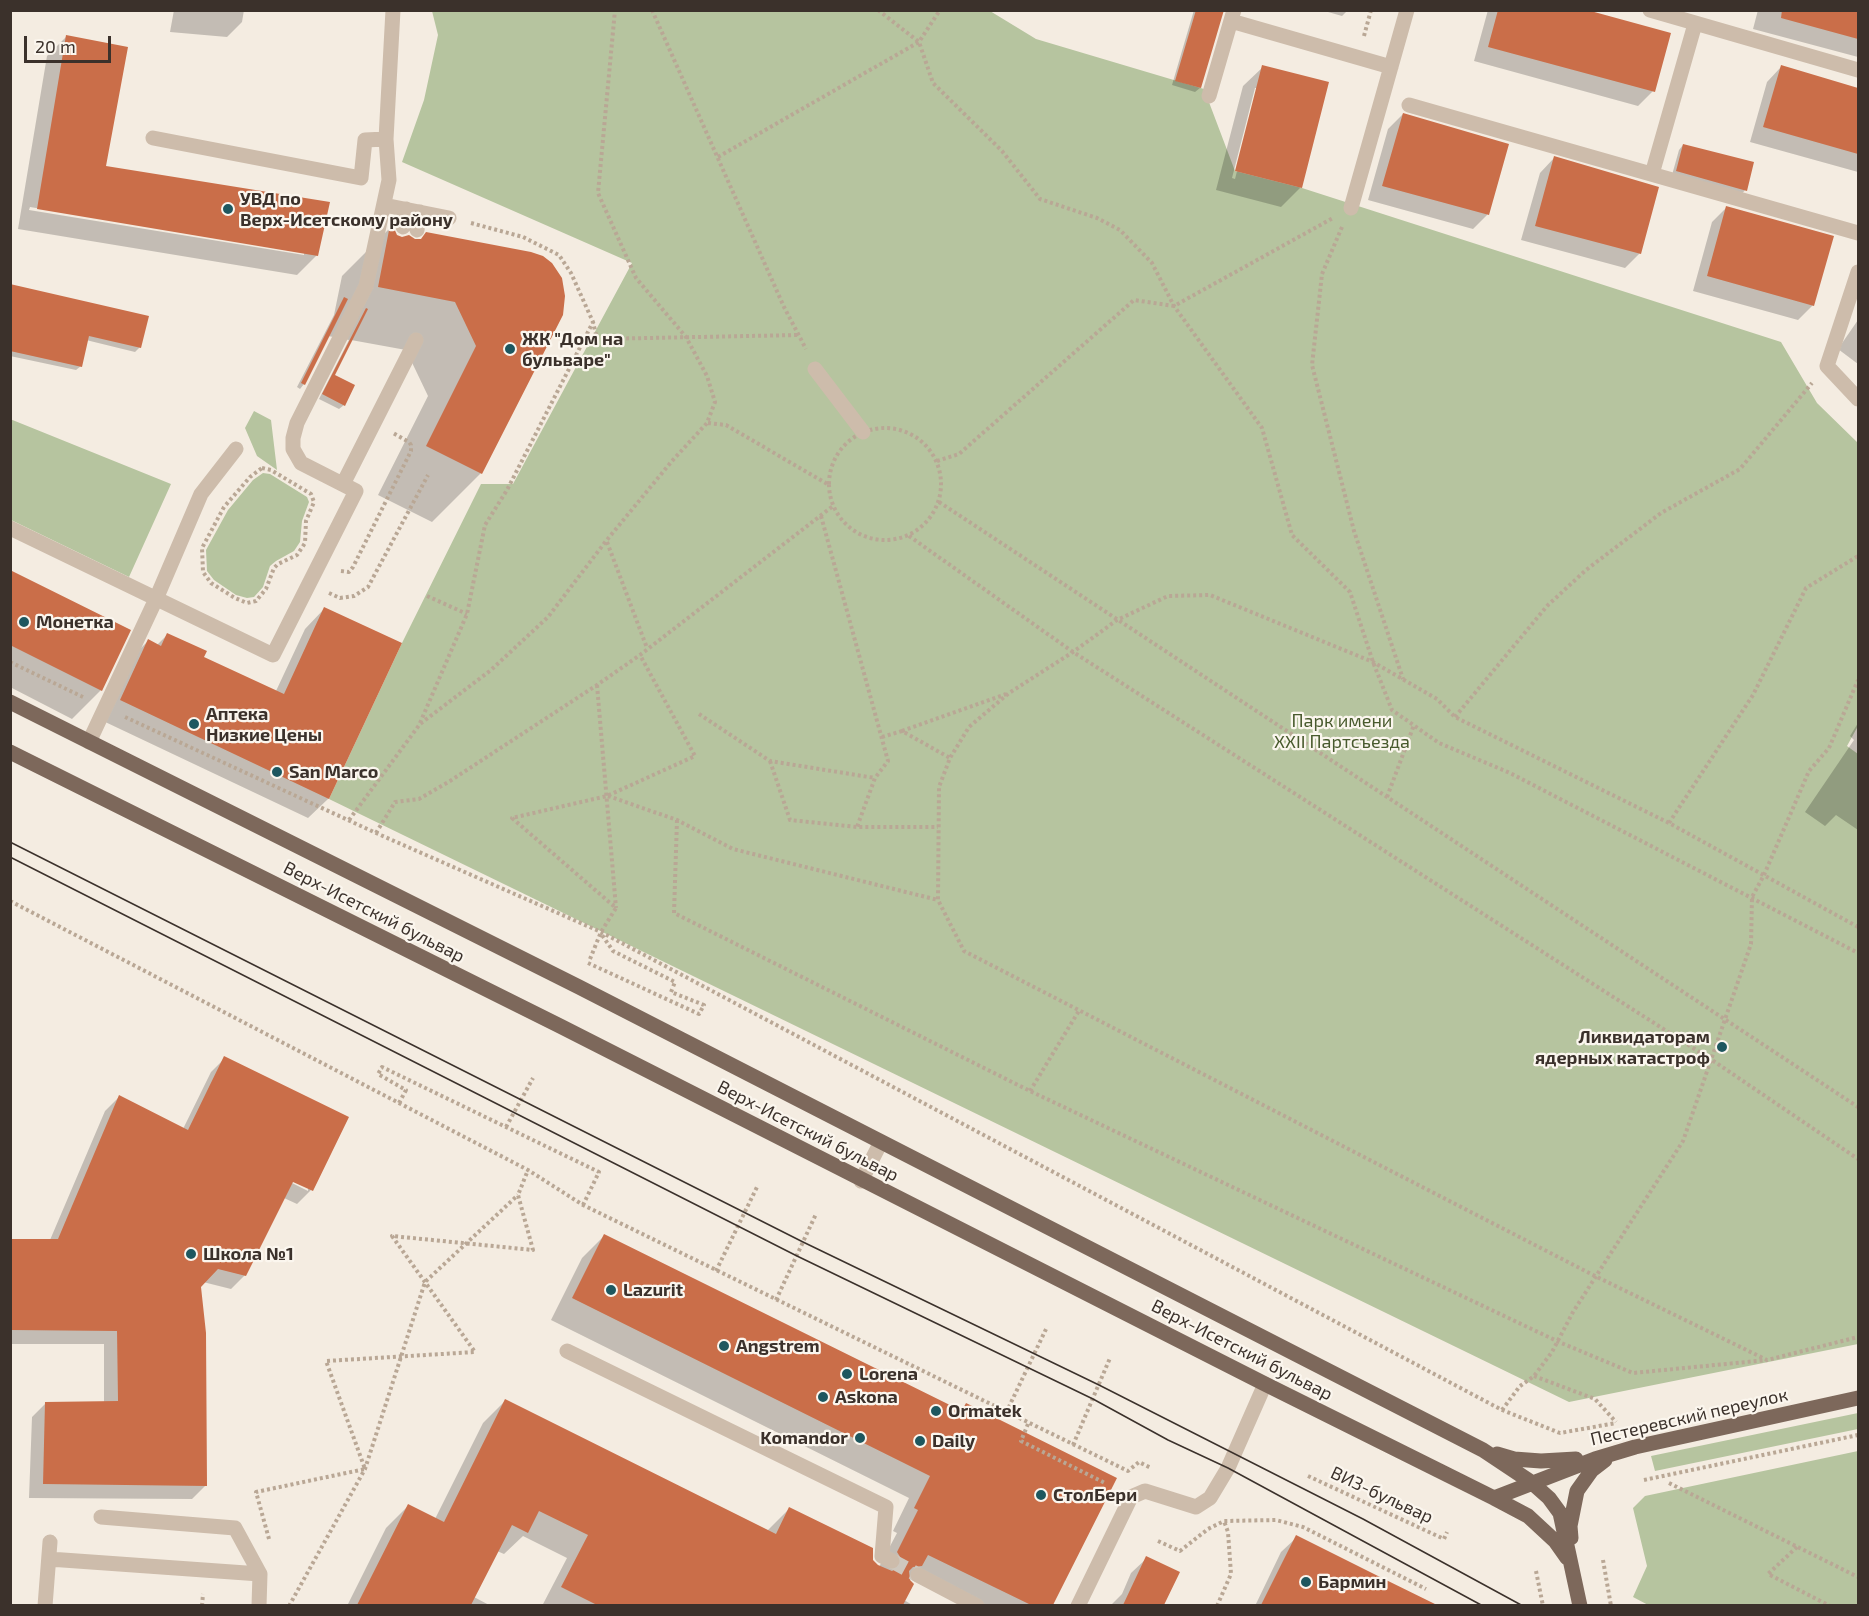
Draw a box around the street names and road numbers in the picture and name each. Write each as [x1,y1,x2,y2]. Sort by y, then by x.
street label: Верх-Исетский бульвар [280,857,468,967]
street label: Верх-Исетский бульвар [714,1076,902,1186]
street label: Верх-Исетский бульвар [1148,1295,1336,1405]
street label: Пестеревский переулок [1588,1384,1790,1450]
street label: ВИЗ-бульвар [1327,1462,1437,1528]

